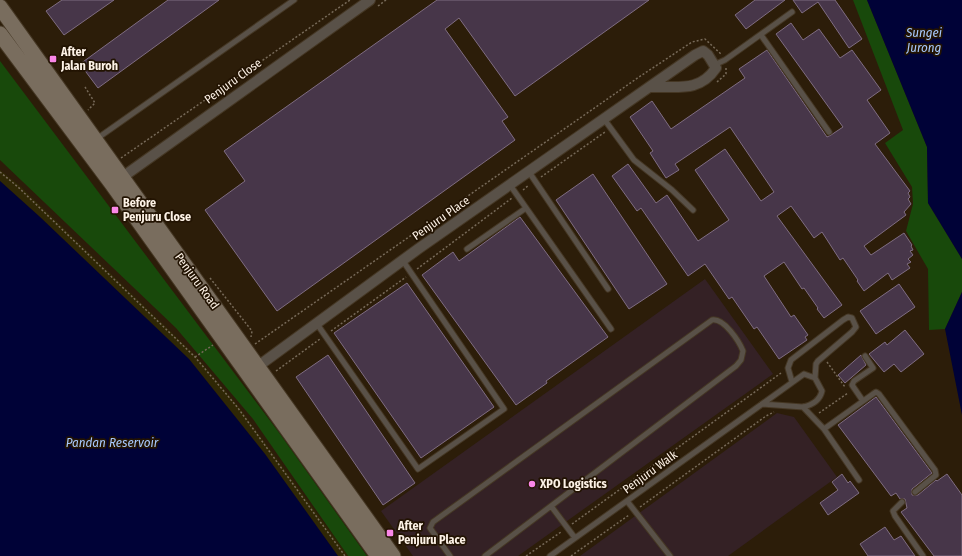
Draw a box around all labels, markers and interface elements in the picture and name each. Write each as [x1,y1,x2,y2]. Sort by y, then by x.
water label: Sungei Jurong [905,25,943,55]
place label: After Jalan Buroh [60,45,118,73]
marker: After Jalan Buroh [48,54,58,64]
street label: Penjuru Close [202,56,264,106]
street label: Penjuru Place [410,193,472,243]
place label: Before Penjuru Close [123,196,191,224]
marker: Before Penjuru Close [110,205,120,215]
street label: Penjuru Road [172,250,222,312]
water label: Pandan Reservoir [66,435,159,450]
street label: Penjuru Walk [620,447,680,496]
place label: XPO Logistics [539,477,608,491]
marker: XPO Logistics [527,479,537,489]
place label: After Penjuru Place [397,519,466,547]
marker: After Penjuru Place [385,528,395,538]

